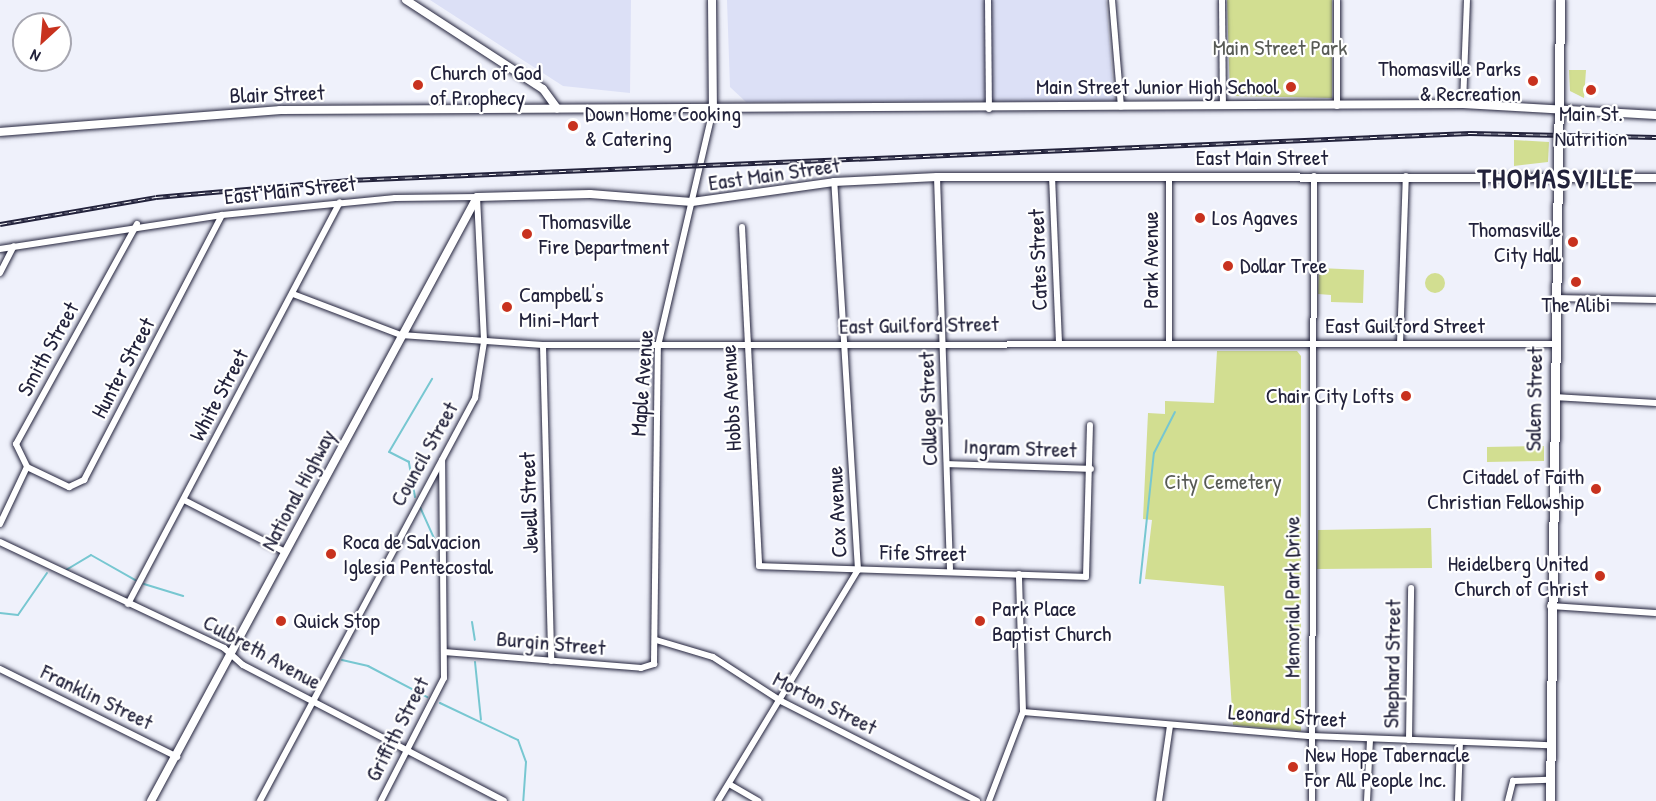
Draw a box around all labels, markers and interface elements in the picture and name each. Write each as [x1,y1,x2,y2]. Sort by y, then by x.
north arrow [12,12,72,72]
park label: Main Street Park [1213,35,1347,61]
text: N [26,45,44,68]
place label: Thomasville Parks & Recreation [1378,55,1521,106]
place label: Church of God of Prophecy [430,59,541,110]
place label: Main Street Junior High School [1036,74,1279,100]
marker: Thomasville Parks & Recreation [1526,74,1540,88]
marker: Church of God of Prophecy [411,78,425,92]
street label: Blair Street [229,79,325,109]
marker: Main Street Junior High School [1284,80,1298,94]
marker: Main St. Nutrition [1584,83,1598,97]
place label: Down Home Cooking & Catering [585,100,741,152]
place label: Main St. Nutrition [1555,100,1627,152]
marker: Down Home Cooking & Catering [566,119,580,133]
street label: East Main Street [1196,145,1328,171]
street label: East Main Street [707,152,841,196]
district label: THOMASVILLE [1478,161,1634,195]
street label: East Main Street [223,170,357,210]
place label: Los Agaves [1212,205,1298,231]
place label: Thomasville Fire Department [539,208,669,260]
street label: Cates Street [1023,209,1053,311]
street label: Park Avenue [1138,211,1164,309]
marker: Los Agaves [1193,211,1207,225]
place label: Thomasville City Hall [1469,216,1561,268]
marker: Thomasville Fire Department [520,227,534,241]
marker: Thomasville City Hall [1566,235,1580,249]
place label: Dollar Tree [1240,253,1327,279]
marker: Dollar Tree [1221,259,1235,273]
marker: The Alibi [1569,275,1583,289]
place label: Campbell's Mini-Mart [519,281,603,332]
place label: The Alibi [1542,292,1610,318]
street label: Smith Street [11,298,85,400]
marker: Campbell's Mini-Mart [500,300,514,314]
street label: East Guilford Street [839,310,999,340]
street label: Hunter Street [85,313,161,423]
street label: East Guilford Street [1325,313,1485,339]
street label: Maple Avenue [625,329,659,437]
street label: Hobbs Avenue [715,344,747,452]
street label: White Street [184,345,254,445]
street label: Salem Street [1520,346,1548,452]
street label: College Street [913,352,943,466]
place label: Chair City Lofts [1266,383,1394,409]
marker: Chair City Lofts [1399,389,1413,403]
street label: Council Street [385,397,463,511]
street label: National Highway [255,425,341,555]
street label: Ingram Street [963,433,1077,463]
street label: Jewell Street [514,452,544,554]
place label: Citadel of Faith Christian Fellowship [1427,463,1584,514]
street label: Cox Avenue [821,466,853,558]
park label: City Cemetery [1164,469,1282,495]
marker: Citadel of Faith Christian Fellowship [1589,482,1603,496]
street label: Memorial Park Drive [1279,516,1305,678]
place label: Roca de Salvacion Iglesia Pentecostal [343,528,493,580]
street label: Fife Street [880,539,966,567]
marker: Roca de Salvacion Iglesia Pentecostal [324,547,338,561]
place label: Heidelberg United Church of Christ [1448,550,1588,602]
marker: Heidelberg United Church of Christ [1593,569,1607,583]
place label: Park Place Baptist Church [992,595,1111,646]
street label: Shephard Street [1378,599,1406,729]
place label: Quick Stop [293,608,380,634]
street label: Culbreth Avenue [198,609,326,695]
marker: Quick Stop [274,614,288,628]
marker: Park Place Baptist Church [973,614,987,628]
street label: Burgin Street [495,625,607,661]
street label: Franklin Street [37,659,157,735]
street label: Morton Street [769,666,881,740]
street label: Griffith Street [359,672,435,786]
street label: Leonard Street [1227,699,1347,733]
place label: New Hope Tabernacle For All People Inc. [1305,741,1470,792]
marker: New Hope Tabernacle For All People Inc. [1286,760,1300,774]

